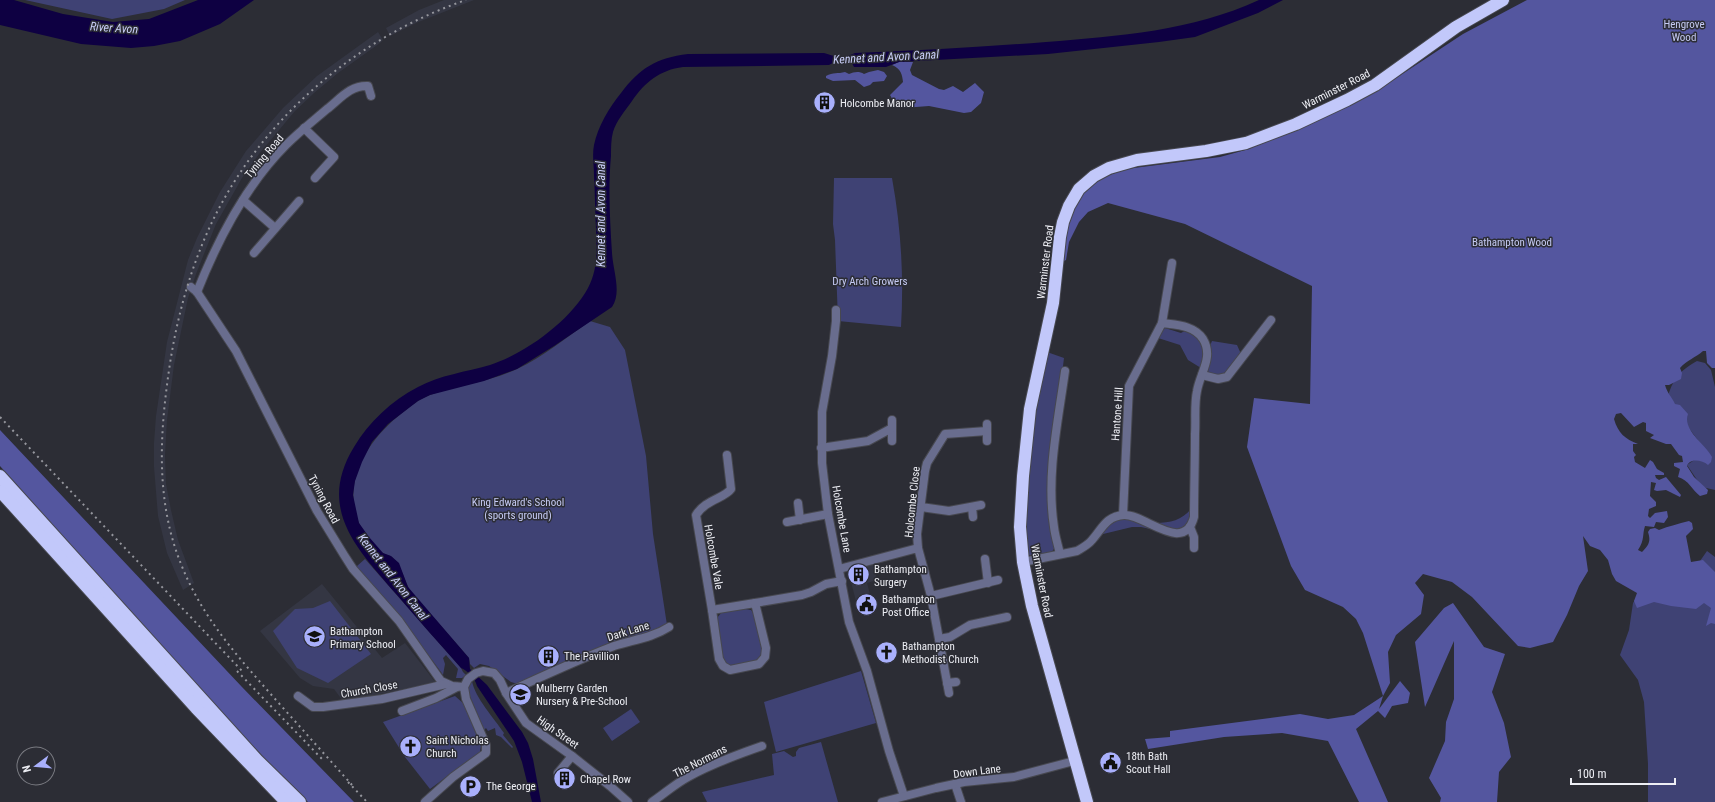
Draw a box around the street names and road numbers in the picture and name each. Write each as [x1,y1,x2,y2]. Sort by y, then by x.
street label: Warminster Road [1300,67,1372,112]
street label: Tyning Road [242,132,286,181]
street label: Warminster Road [1035,224,1056,300]
street label: Hantone Hill [1109,387,1126,441]
street label: Holcombe Close [902,466,923,538]
street label: Tyning Road [305,473,342,526]
street label: Holcombe Lane [829,485,854,554]
street label: Holcombe Vale [701,524,726,591]
street label: Warminster Road [1028,543,1055,619]
street label: Dark Lane [606,619,651,644]
street label: Church Close [340,678,399,701]
street label: High Street [534,713,581,752]
street label: The Normans [671,742,729,780]
street label: Down Lane [953,762,1002,781]

